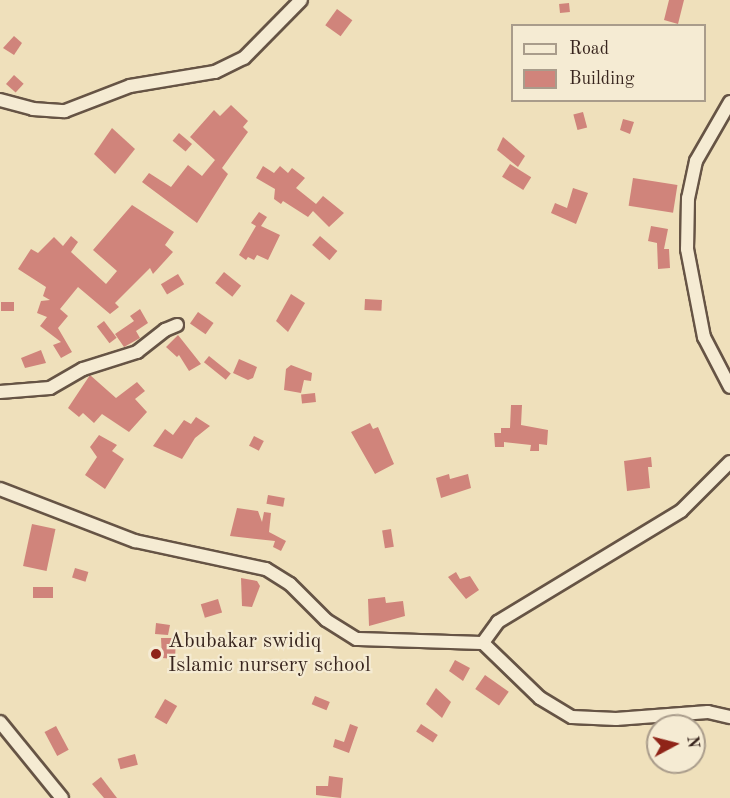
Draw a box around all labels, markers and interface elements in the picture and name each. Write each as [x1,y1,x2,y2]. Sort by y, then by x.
legend [511,24,706,102]
text: Road [569,40,609,58]
text: Building [569,70,634,88]
place label: Abubakar swidiq Islamic nursery school [168,629,371,679]
marker: Abubakar swidiq Islamic nursery school [149,647,163,661]
north arrow [646,714,706,774]
text: N [683,735,701,749]

